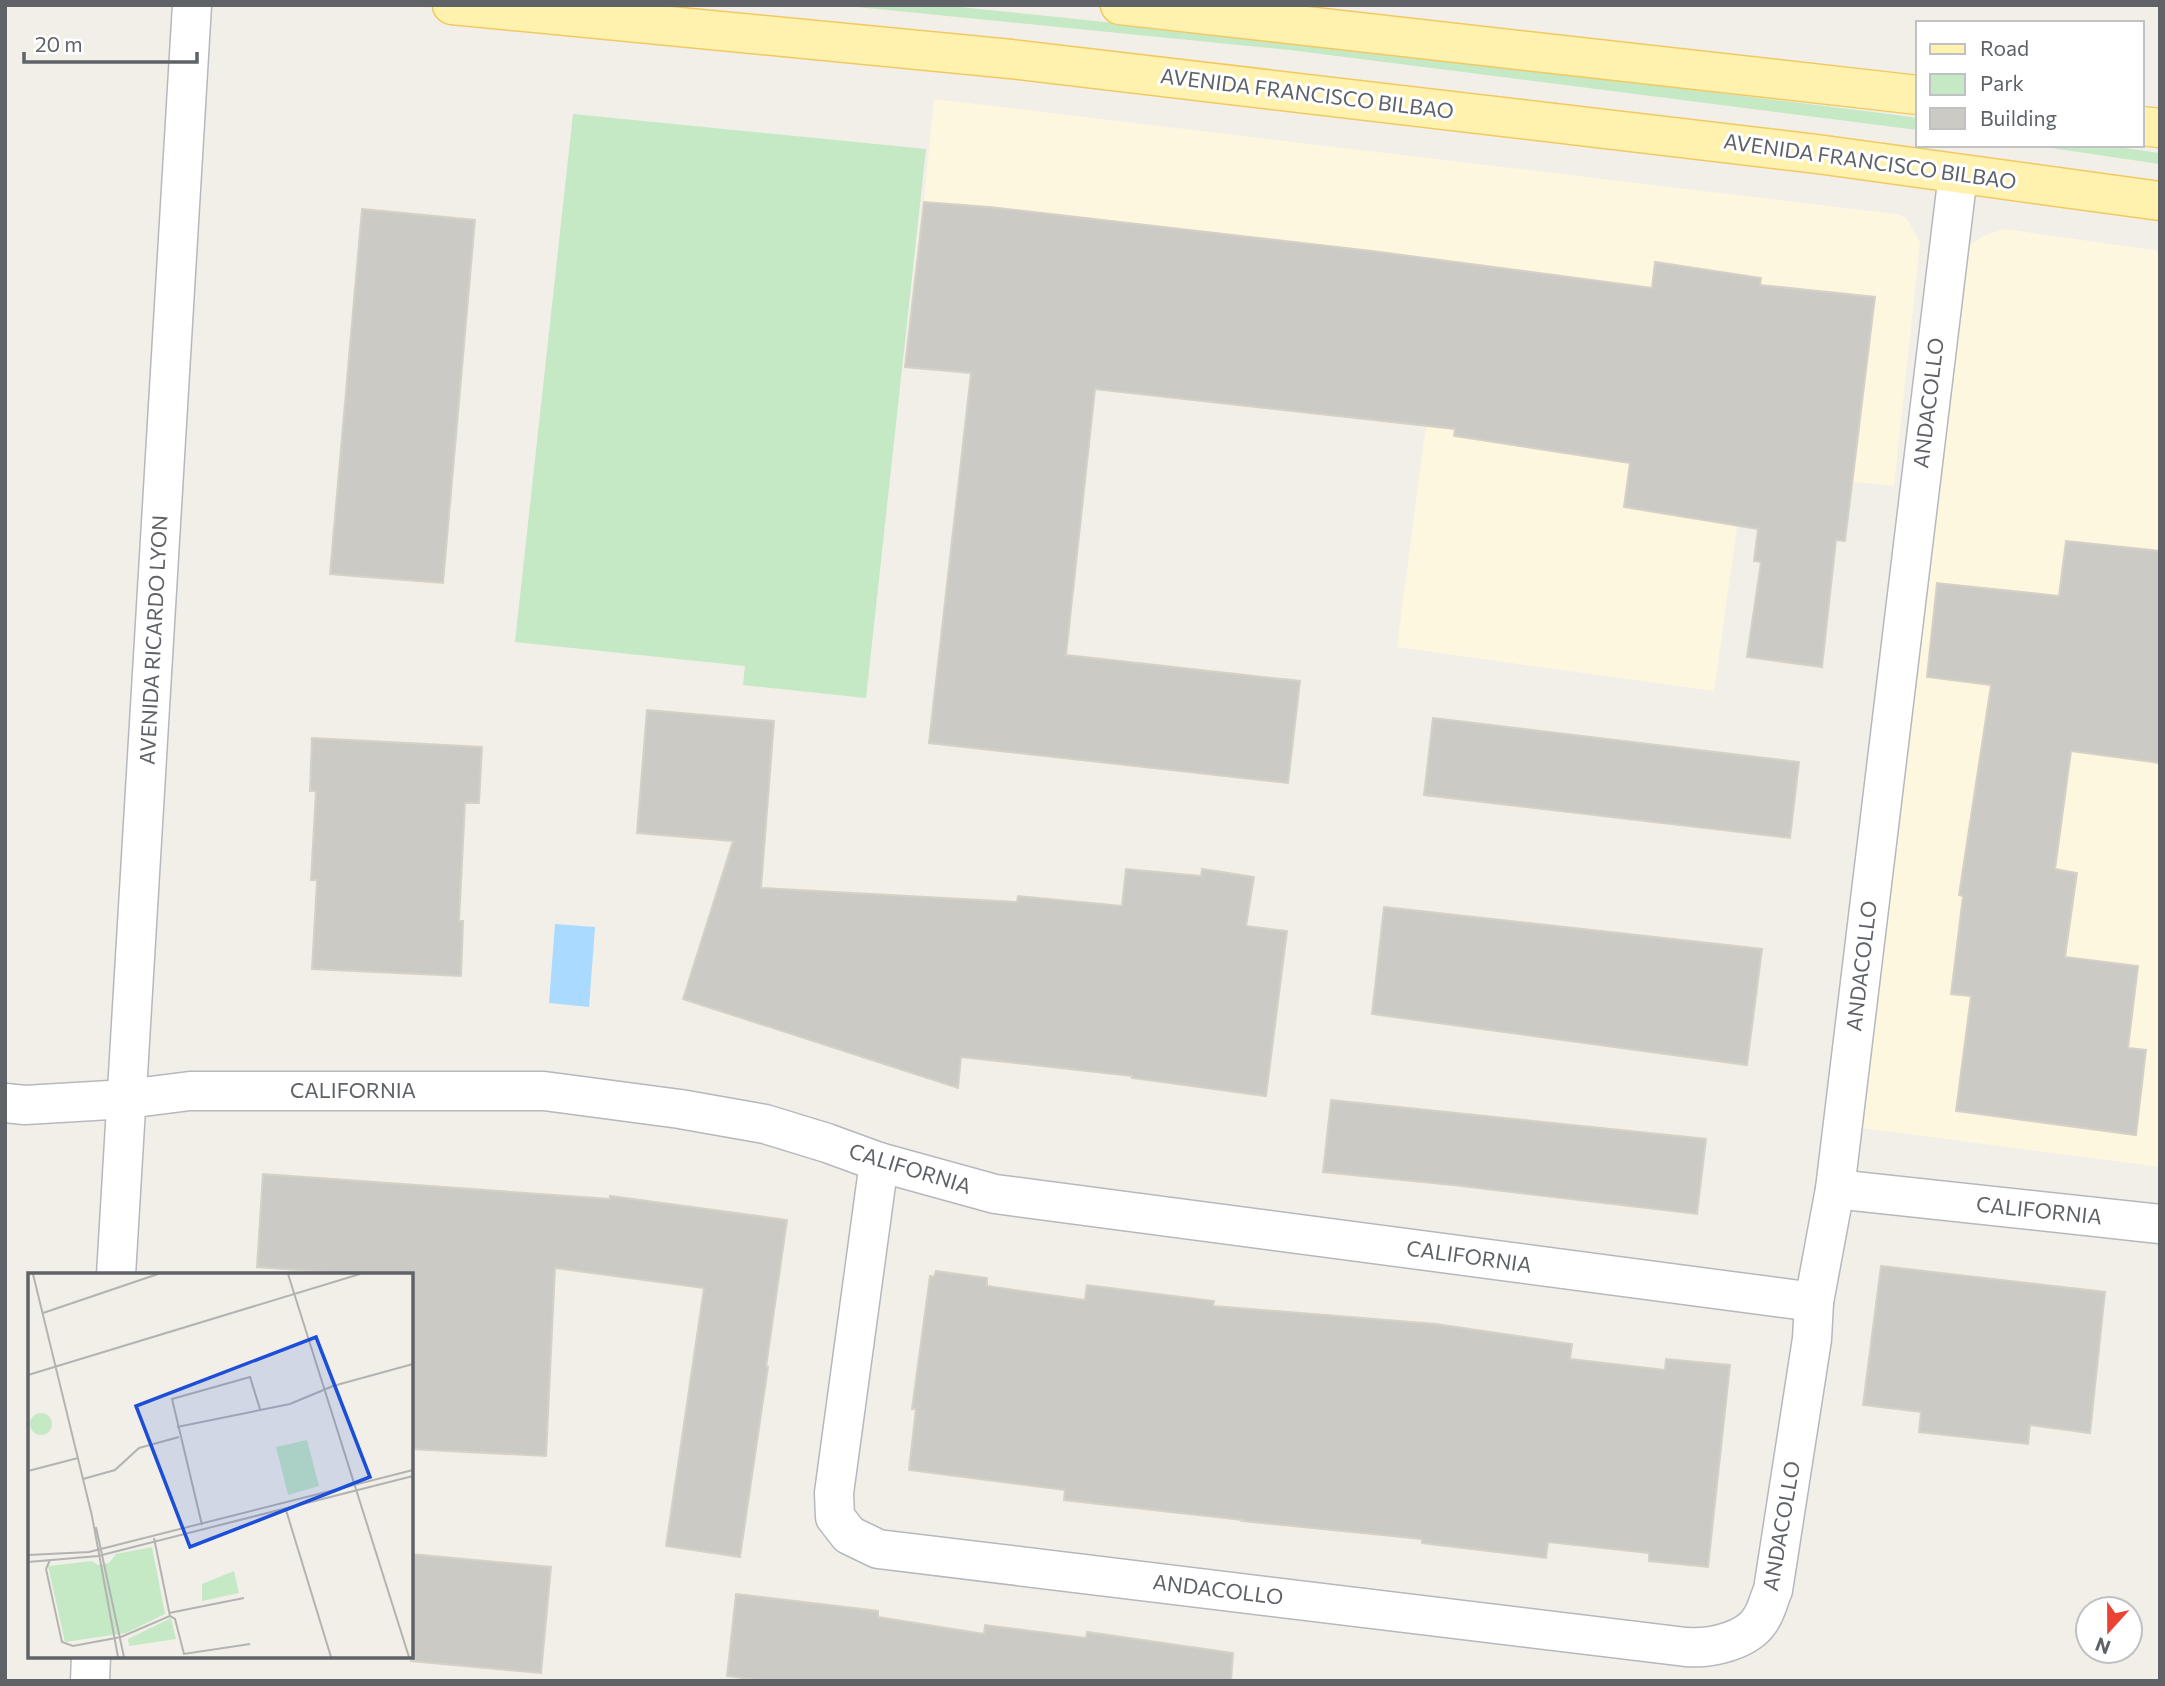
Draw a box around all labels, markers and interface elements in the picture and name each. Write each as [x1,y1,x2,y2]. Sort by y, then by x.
scale bar [24,21,198,65]
legend [1916,21,2144,147]
text: 20 m [35,31,83,56]
text: Road [1980,35,2029,60]
street label: AVENIDA FRANCISCO BILBAO [1159,62,1455,123]
text: Park [1980,70,2024,95]
text: Building [1980,105,2057,130]
street label: AVENIDA FRANCISCO BILBAO [1722,128,2018,193]
street label: ANDACOLLO [1907,336,1948,470]
street label: AVENIDA RICARDO LYON [133,514,172,765]
street label: ANDACOLLO [1840,899,1881,1033]
street label: CALIFORNIA [290,1077,416,1102]
street label: CALIFORNIA [846,1137,974,1198]
street label: CALIFORNIA [1975,1190,2103,1229]
street label: CALIFORNIA [1405,1234,1533,1277]
inset map [28,1273,413,1658]
street label: ANDACOLLO [1757,1459,1804,1593]
street label: ANDACOLLO [1151,1568,1285,1609]
north arrow [2074,1595,2144,1665]
text: N [2092,1633,2114,1660]

